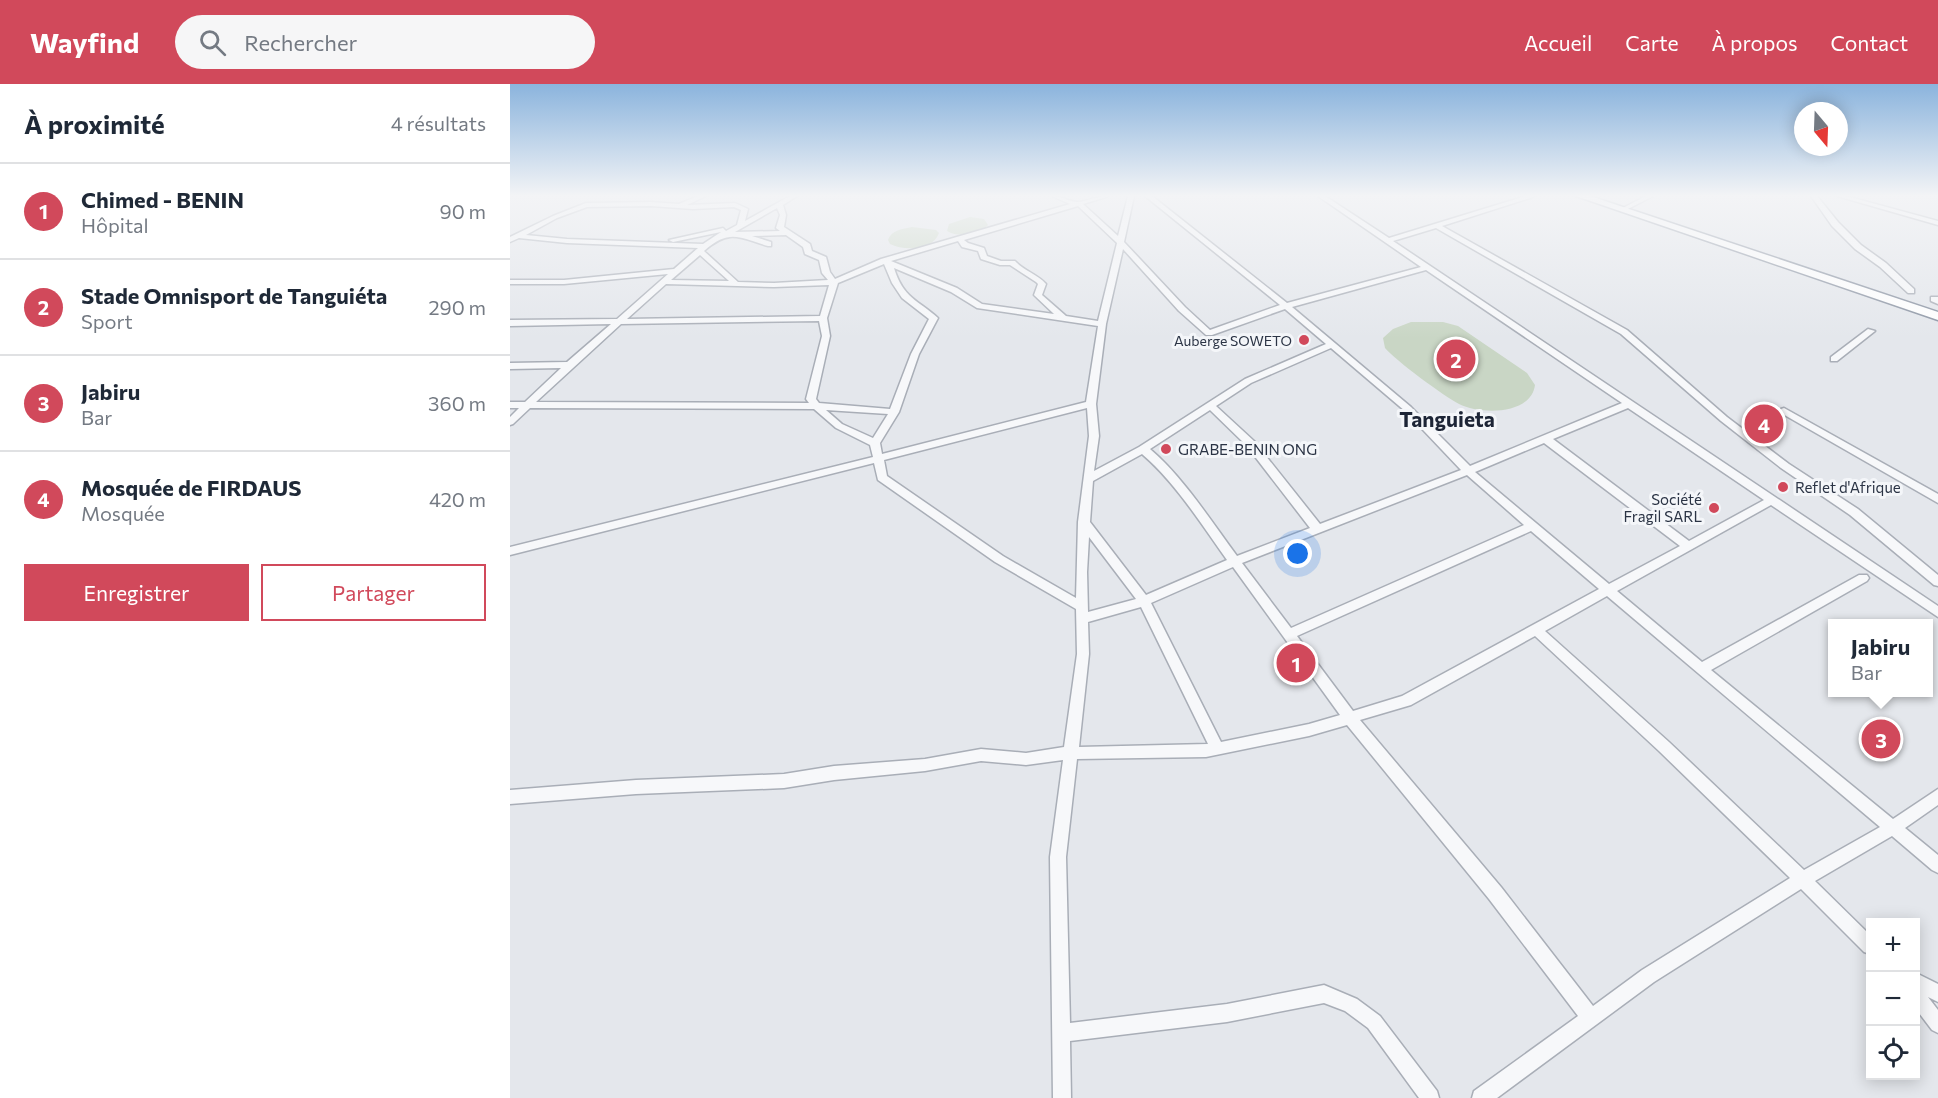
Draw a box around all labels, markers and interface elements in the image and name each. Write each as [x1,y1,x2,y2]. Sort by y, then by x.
search box [175,15,595,69]
text: Wayfind [30,25,139,59]
icon: search [196,26,229,59]
text: Rechercher [244,29,357,56]
text: Accueil [1524,30,1592,55]
text: Carte [1625,30,1679,55]
text: À propos [1712,30,1797,55]
text: Contact [1830,30,1908,55]
north arrow [1794,102,1848,156]
text: À proximité [24,108,165,139]
text: 4 résultats [391,111,486,135]
text: Chimed - BENIN [81,186,244,213]
text: 1 [39,199,48,223]
text: 90 m [440,199,486,223]
text: Hôpital [81,213,149,237]
text: Stade Omnisport de Tanguiéta [81,282,387,309]
text: 2 [38,295,49,319]
text: 290 m [428,295,486,319]
text: Sport [81,309,133,333]
place label: Auberge SOWETO [1174,332,1292,349]
marker: Auberge SOWETO [1297,333,1311,347]
pin: 2 [1436,336,1476,382]
text: Jabiru [81,378,140,405]
text: 3 [38,391,49,415]
text: 360 m [428,391,486,415]
pin: 4 [1744,402,1784,446]
text: Bar [81,405,112,429]
district label: Tanguieta [1399,406,1495,431]
place label: GRABE-BENIN ONG [1178,440,1317,458]
marker: GRABE-BENIN ONG [1159,442,1173,456]
text: Mosquée de FIRDAUS [81,474,301,501]
place label: Reflet d'Afrique [1795,478,1901,496]
marker: Reflet d'Afrique [1776,480,1790,494]
text: 4 [37,487,50,511]
text: 420 m [429,487,486,511]
place label: Société Fragil SARL [1623,490,1702,525]
text: Mosquée [81,501,165,525]
marker: Société Fragil SARL [1707,501,1721,515]
your location [1283,539,1312,568]
button: Enregistrer [24,564,249,621]
button: Partager [261,564,486,621]
popup [1828,619,1933,697]
text: Jabiru [1851,633,1910,660]
pin: 1 [1276,640,1316,686]
text: Bar [1851,660,1882,684]
pin: 3 [1862,716,1900,762]
map controls [1866,918,1920,1080]
button: + [1866,918,1920,972]
button: − [1866,972,1920,1026]
button: locate [1866,1026,1920,1080]

